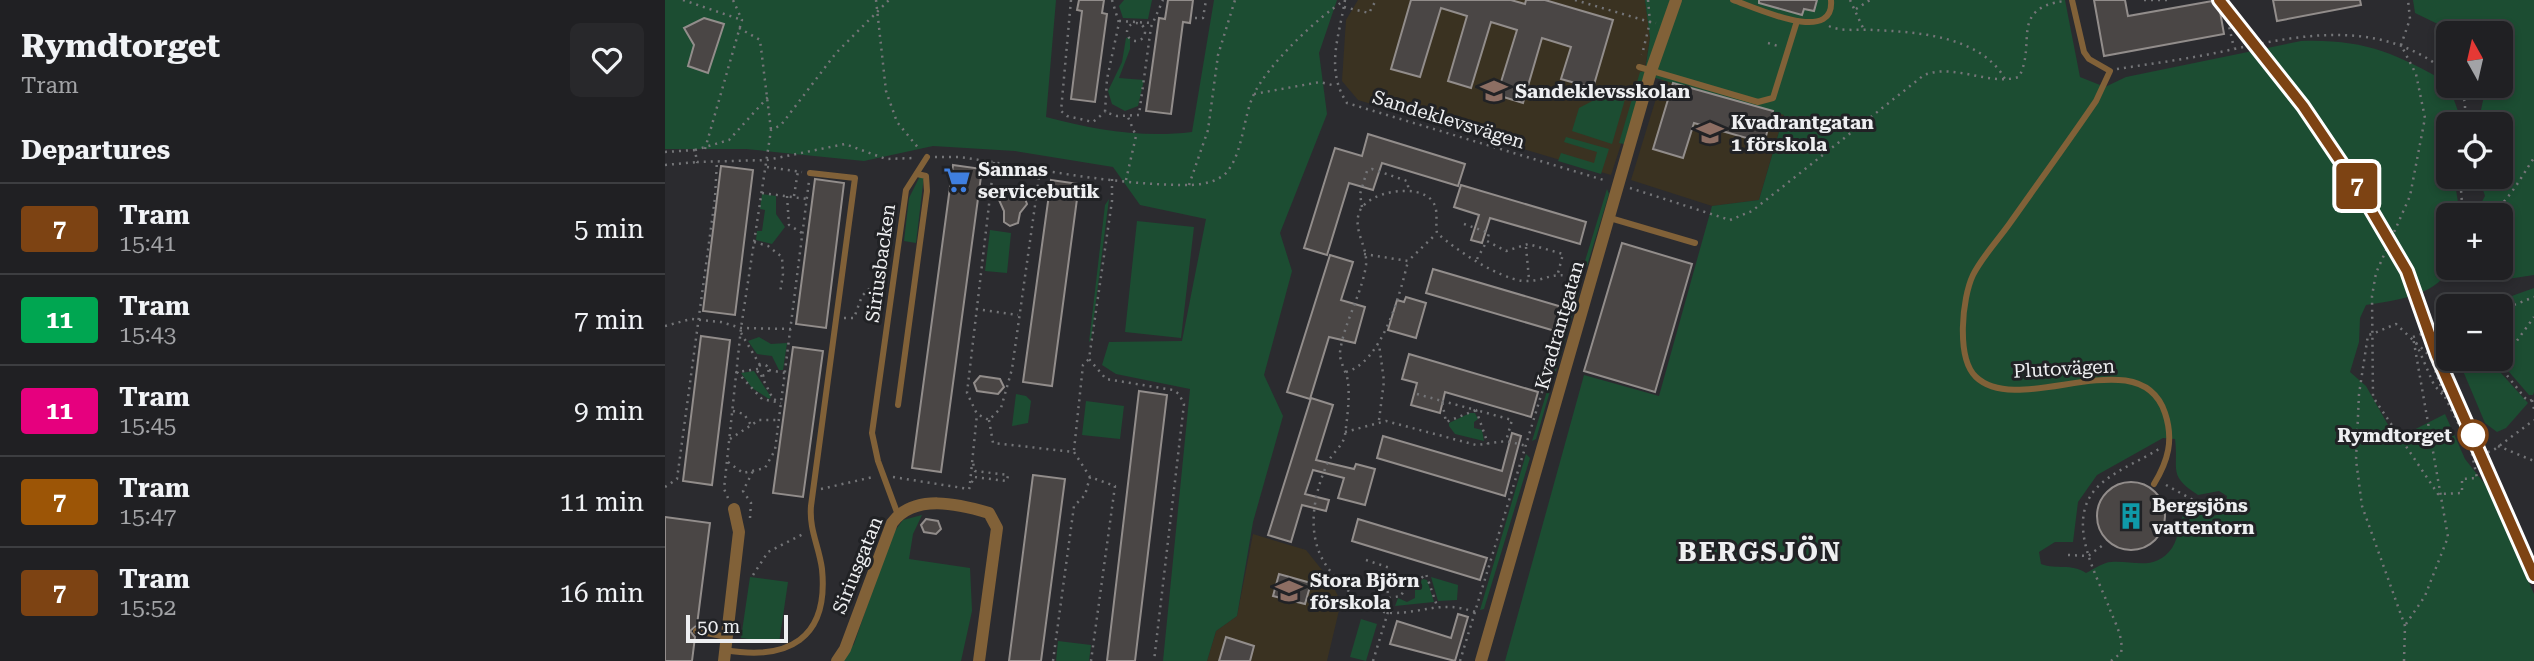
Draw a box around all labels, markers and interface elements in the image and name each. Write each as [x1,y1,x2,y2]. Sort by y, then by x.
north arrow [2436,21,2513,98]
map controls [2436,21,2513,371]
button: heart [570,23,644,97]
text: Rymdtorget [21,26,220,65]
text: Tram [21,72,79,99]
school or university icon: Sandeklevsskolan [1479,76,1509,106]
place label: Sandeklevsskolan [1515,80,1690,103]
street label: Sandeklevsvägen [1370,85,1528,154]
place label: Kvadrantgatan 1 förskola [1731,111,1874,156]
button: locate [2436,112,2513,189]
school or university icon: Kvadrantgatan 1 förskola [1695,118,1725,148]
text: Departures [21,135,170,165]
place label: Sannas servicebutik [978,158,1100,203]
line badge: 7 [2334,163,2380,209]
supermarket icon: Sannas servicebutik [942,165,972,195]
text: 7 [2350,172,2364,200]
text: Tram [119,200,190,230]
street label: Siriusbacken [861,202,900,324]
button: + [2436,203,2513,280]
text: 5 min [574,214,644,244]
text: 7 [53,215,66,243]
text: 15:41 [119,230,176,257]
street label: Kvadrantgatan [1530,258,1589,392]
text: Tram [119,291,190,321]
button: − [2436,294,2513,371]
text: 7 min [574,305,644,335]
text: 11 [46,306,73,334]
text: 15:43 [119,321,176,348]
street label: Plutovägen [2013,354,2116,383]
text: Tram [119,382,190,412]
text: 9 min [574,396,644,426]
text: 11 [46,397,73,425]
text: 15:45 [119,412,176,439]
marker: Rymdtorget [2458,420,2488,450]
place label: Rymdtorget [2337,424,2452,447]
text: Tram [119,473,190,503]
text: 11 min [560,487,644,517]
text: 7 [53,488,66,516]
place label: Bergsjöns vattentorn [2152,494,2255,539]
building icon: Bergsjöns vattentorn [2116,501,2146,531]
text: 15:47 [119,503,176,530]
street label: Siriusgatan [828,513,887,617]
district label: BERGSJÖN [1678,535,1842,567]
text: Tram [119,564,190,594]
place label: Stora Björn förskola [1310,569,1420,614]
school or university icon: Stora Björn förskola [1274,576,1304,606]
text: 16 min [560,578,644,608]
text: 7 [53,579,66,607]
text: 15:52 [119,594,176,621]
scale bar [686,612,787,644]
text: 50 m [697,615,740,638]

